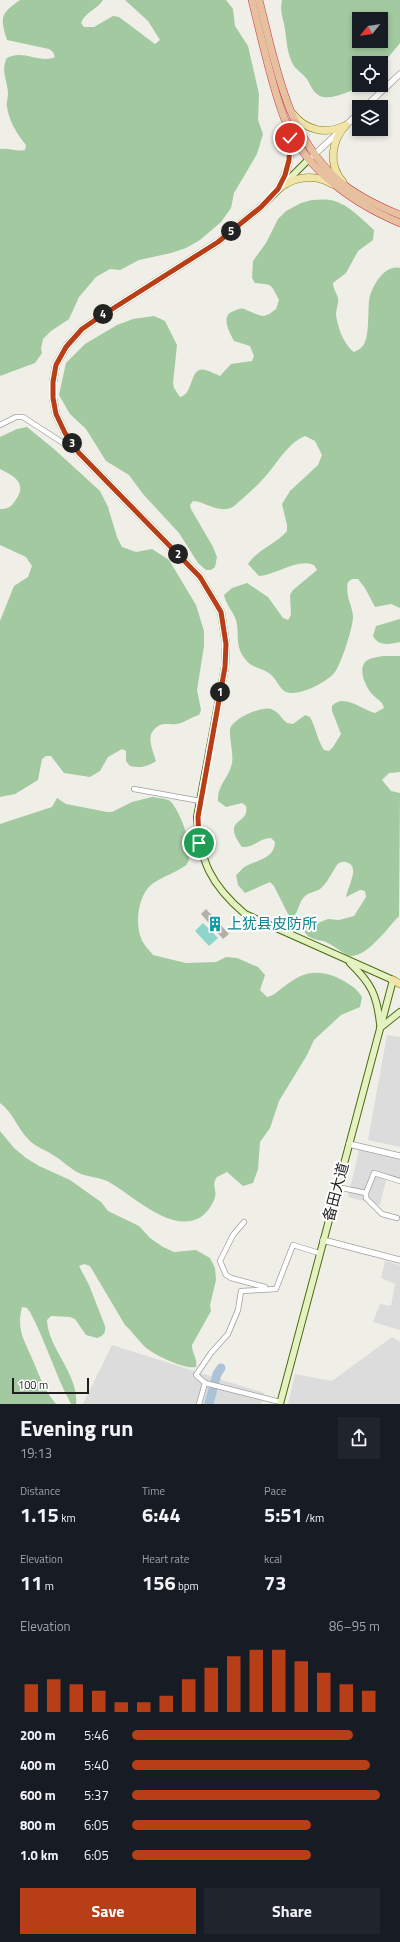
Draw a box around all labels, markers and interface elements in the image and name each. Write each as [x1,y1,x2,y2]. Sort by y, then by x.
north arrow [352,12,388,48]
map controls [352,12,388,136]
button: locate [352,56,388,92]
button: layers [352,100,388,136]
pin [273,121,307,155]
icon: check [279,127,301,149]
pin: 5 [221,221,241,241]
text: 5 [228,223,234,239]
pin: 4 [93,304,113,324]
text: 4 [100,306,106,322]
pin: 3 [62,433,82,453]
text: 3 [69,435,75,451]
pin: 2 [168,544,188,564]
text: 2 [175,546,181,562]
pin: 1 [210,682,230,702]
text: 1 [217,684,223,700]
pin [182,826,216,860]
icon: arrive [188,832,210,854]
place label: 上犹县皮防所 [227,912,317,935]
building icon: 上犹县皮防所 [206,915,224,933]
street label: 备田大道 [317,1160,354,1224]
scale bar [12,1376,89,1395]
text: 100 m [18,1377,48,1393]
text: Evening run [20,1411,133,1445]
button: share [338,1417,380,1459]
text: 19:13 [20,1443,52,1463]
text: Distance [20,1483,60,1499]
text: Time [142,1483,165,1499]
text: Pace [264,1483,286,1499]
text: 1.15 [20,1499,59,1530]
text: 6:44 [142,1499,181,1530]
text: 5:51 [264,1499,303,1530]
text: km [59,1510,76,1526]
text: /km [303,1510,324,1526]
text: Elevation [20,1551,63,1567]
text: Heart rate [142,1551,189,1567]
text: kcal [264,1551,282,1567]
text: 11 [20,1567,42,1598]
text: 156 [142,1567,176,1598]
text: 73 [264,1567,286,1598]
text: m [42,1578,54,1594]
text: bpm [176,1578,199,1594]
text: Elevation [20,1616,71,1636]
text: 86–95 m [329,1616,380,1636]
text: 200 m [20,1725,56,1745]
text: 5:46 [84,1725,109,1745]
text: 400 m [20,1755,56,1775]
text: 5:40 [84,1755,109,1775]
text: 600 m [20,1785,56,1805]
text: 5:37 [84,1785,109,1805]
text: 800 m [20,1815,56,1835]
text: 6:05 [84,1815,109,1835]
text: 1.0 km [20,1845,58,1865]
text: 6:05 [84,1845,109,1865]
button: Save [20,1888,196,1934]
button: Share [204,1888,380,1934]

